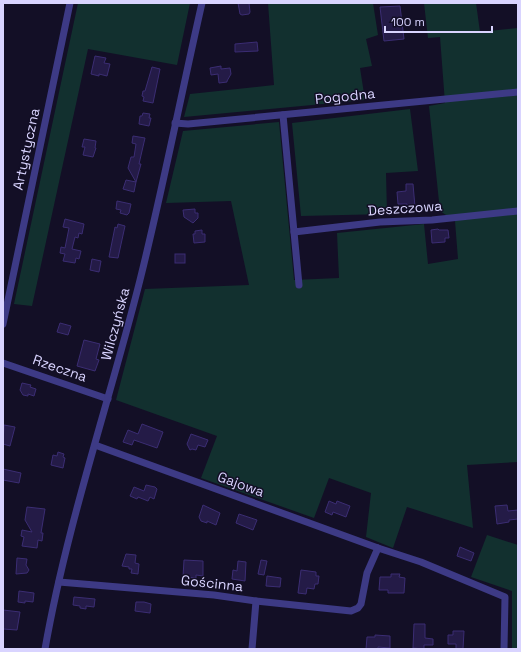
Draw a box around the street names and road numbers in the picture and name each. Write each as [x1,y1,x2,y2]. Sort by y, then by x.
street label: Pogodna [314,84,376,108]
street label: Artystyczna [9,106,43,192]
street label: Deszczowa [367,196,443,220]
street label: Wilczyńska [97,286,133,362]
street label: Rzeczna [30,350,90,386]
street label: Gajowa [215,467,267,501]
street label: Gościnna [180,571,244,595]

